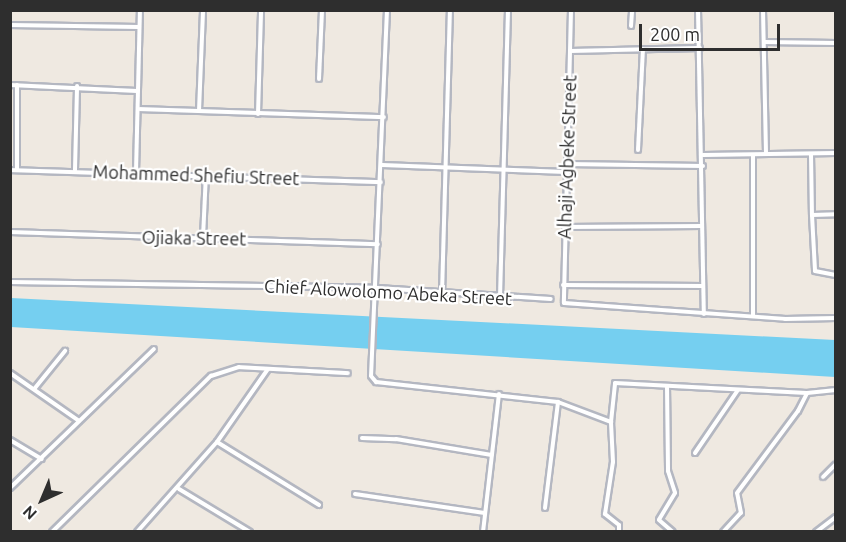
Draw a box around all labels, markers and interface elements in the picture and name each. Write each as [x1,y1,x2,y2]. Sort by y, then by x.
scale bar [642,12,783,50]
text: 200 m [650,24,700,44]
street label: Alhaji Agbeke Street [553,74,581,240]
street label: Mohammed Shefiu Street [92,161,300,189]
street label: Ojiaka Street [141,226,247,250]
street label: Chief Alowolomo Abeka Street [263,275,513,309]
north arrow [12,470,72,530]
text: N [19,502,40,524]

